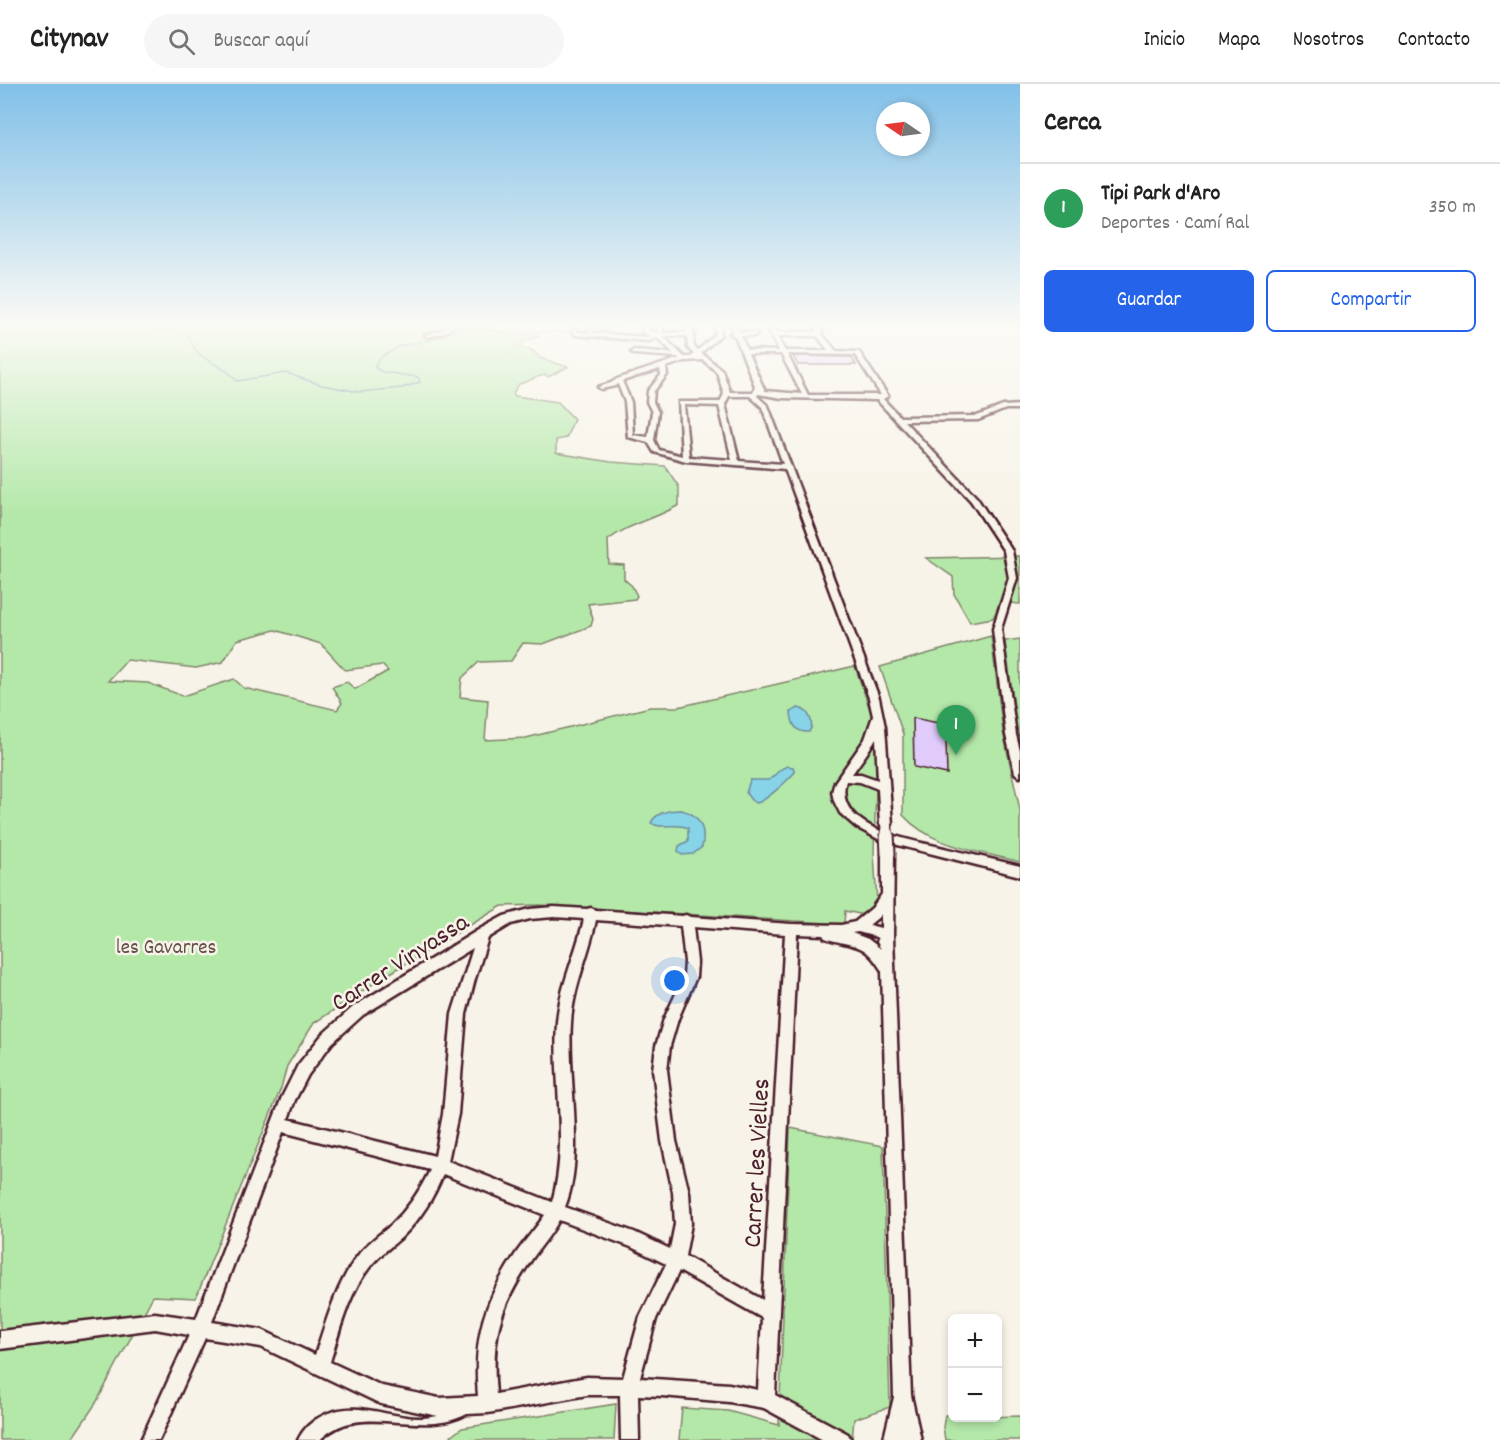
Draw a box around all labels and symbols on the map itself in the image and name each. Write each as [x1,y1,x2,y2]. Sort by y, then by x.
north arrow [876,102,930,156]
pin: 1 [936,706,976,755]
street label: Carrer Vinyassa [325,905,478,1022]
park label: les Gavarres [116,934,216,964]
your location [660,966,689,995]
street label: Carrer les Vielles [736,1078,781,1249]

